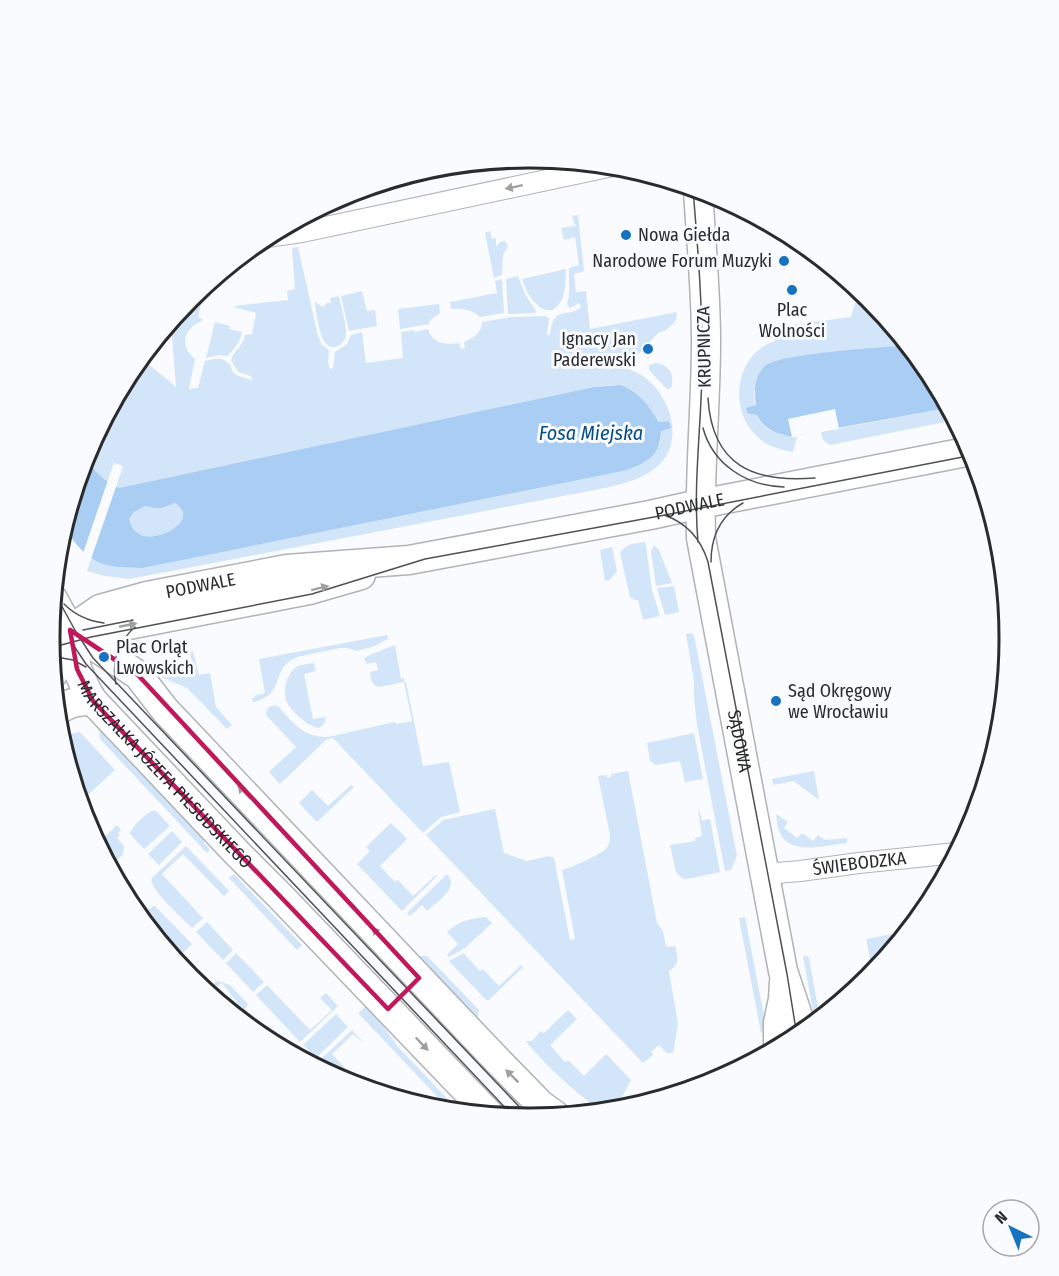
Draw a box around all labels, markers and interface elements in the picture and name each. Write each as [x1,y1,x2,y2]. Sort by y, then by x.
one-way arrow [505,183,524,192]
place label: Nowa Giełda [638,224,730,246]
marker: Nowa Giełda [619,228,633,242]
place label: Narodowe Forum Muzyki [592,250,772,272]
marker: Narodowe Forum Muzyki [777,254,791,268]
marker: Plac Wolności [785,283,799,297]
place label: Plac Wolności [759,299,825,342]
street label: KRUPNICZA [692,305,716,388]
place label: Ignacy Jan Paderewski [553,328,636,371]
marker: Ignacy Jan Paderewski [641,342,655,356]
water label: Fosa Miejska [539,421,643,445]
street label: PODWALE [653,488,726,525]
street label: PODWALE [164,568,237,603]
one-way arrow [311,582,329,592]
one-way arrow [119,620,138,629]
place label: Plac Orląt Lwowskich [116,636,194,679]
marker: Plac Orląt Lwowskich [97,650,111,664]
street label: MARSZAŁKA JÓZEFA PIŁSUDSKIEGO [73,677,257,873]
place label: Sąd Okręgowy we Wrocławiu [788,680,891,723]
marker: Sąd Okręgowy we Wrocławiu [769,694,783,708]
street label: SĄDOWA [723,708,756,775]
one-way arrow [237,785,251,800]
street label: ŚWIEBODZKA [811,847,908,880]
one-way arrow [372,927,385,942]
one-way arrow [415,1037,429,1052]
one-way arrow [505,1068,519,1083]
north arrow [981,1198,1041,1258]
text: N [991,1207,1011,1228]

